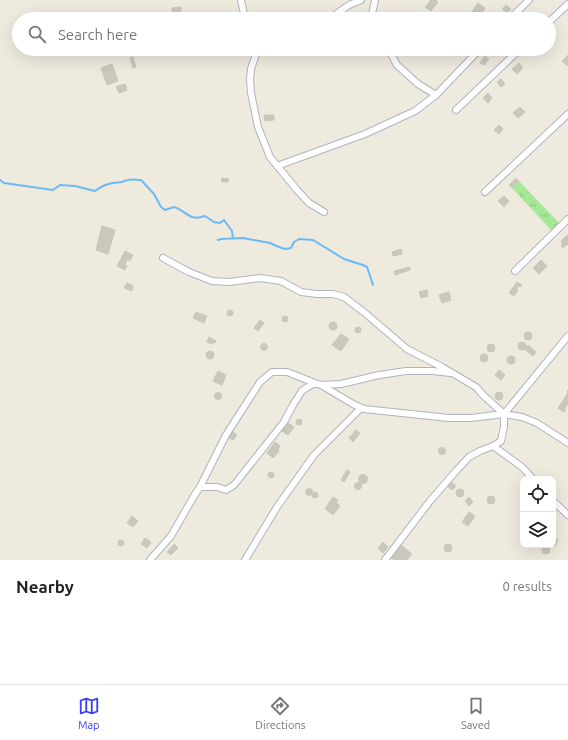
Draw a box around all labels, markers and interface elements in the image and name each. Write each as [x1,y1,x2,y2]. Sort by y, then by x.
search box [12,12,556,56]
icon: search [26,23,48,45]
text: Search here [58,26,137,43]
map controls [520,476,556,548]
button: locate [520,476,556,512]
button: layers [520,512,556,548]
text: Nearby [16,577,74,596]
text: 0 results [502,579,552,593]
tab: Map [78,695,100,731]
tab: Directions [255,695,305,731]
tab: Saved [461,695,490,731]

